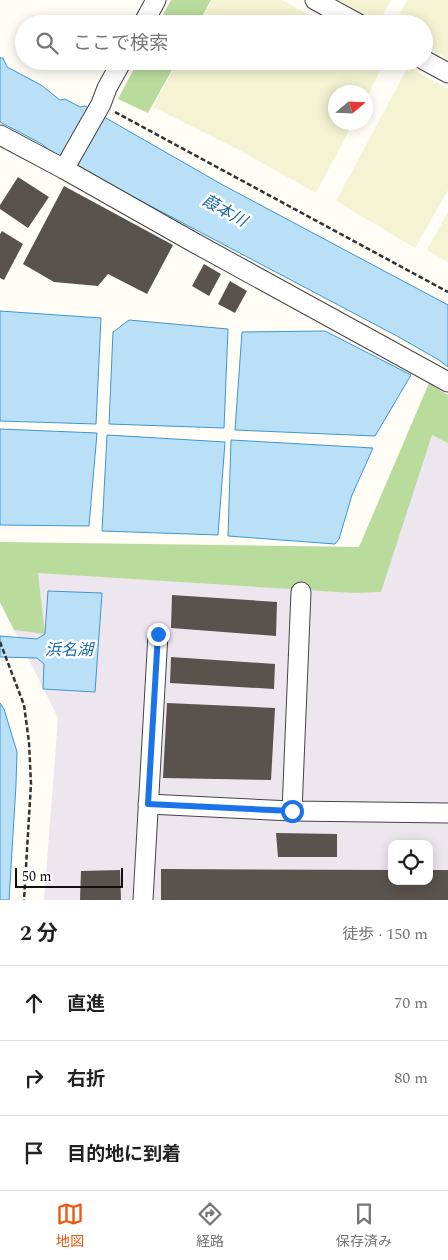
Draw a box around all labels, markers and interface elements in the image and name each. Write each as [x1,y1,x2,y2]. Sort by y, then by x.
search box [15,15,433,70]
icon: search [33,29,61,57]
text: ここで検索 [73,29,168,58]
north arrow [328,85,373,130]
water label: 葭本川 [198,189,253,234]
route end [147,623,170,646]
water label: 浜名湖 [45,638,96,662]
route start [281,800,304,823]
map controls [388,840,433,885]
button: locate [388,840,433,885]
scale bar [15,865,122,888]
text: 50 m [22,866,52,887]
text: 2 分 [20,918,58,950]
text: 徒歩 · 150 m [342,922,428,946]
icon: ahead [20,989,48,1017]
text: 直進 [67,990,105,1019]
text: 70 m [394,991,428,1015]
icon: right [20,1064,48,1092]
text: 右折 [67,1065,105,1094]
text: 80 m [394,1066,428,1090]
icon: arrive [20,1139,48,1167]
text: 目的地に到着 [67,1140,181,1169]
tab: 地図 [56,1200,84,1252]
tab: 経路 [196,1200,224,1252]
tab: 保存済み [336,1200,392,1252]

